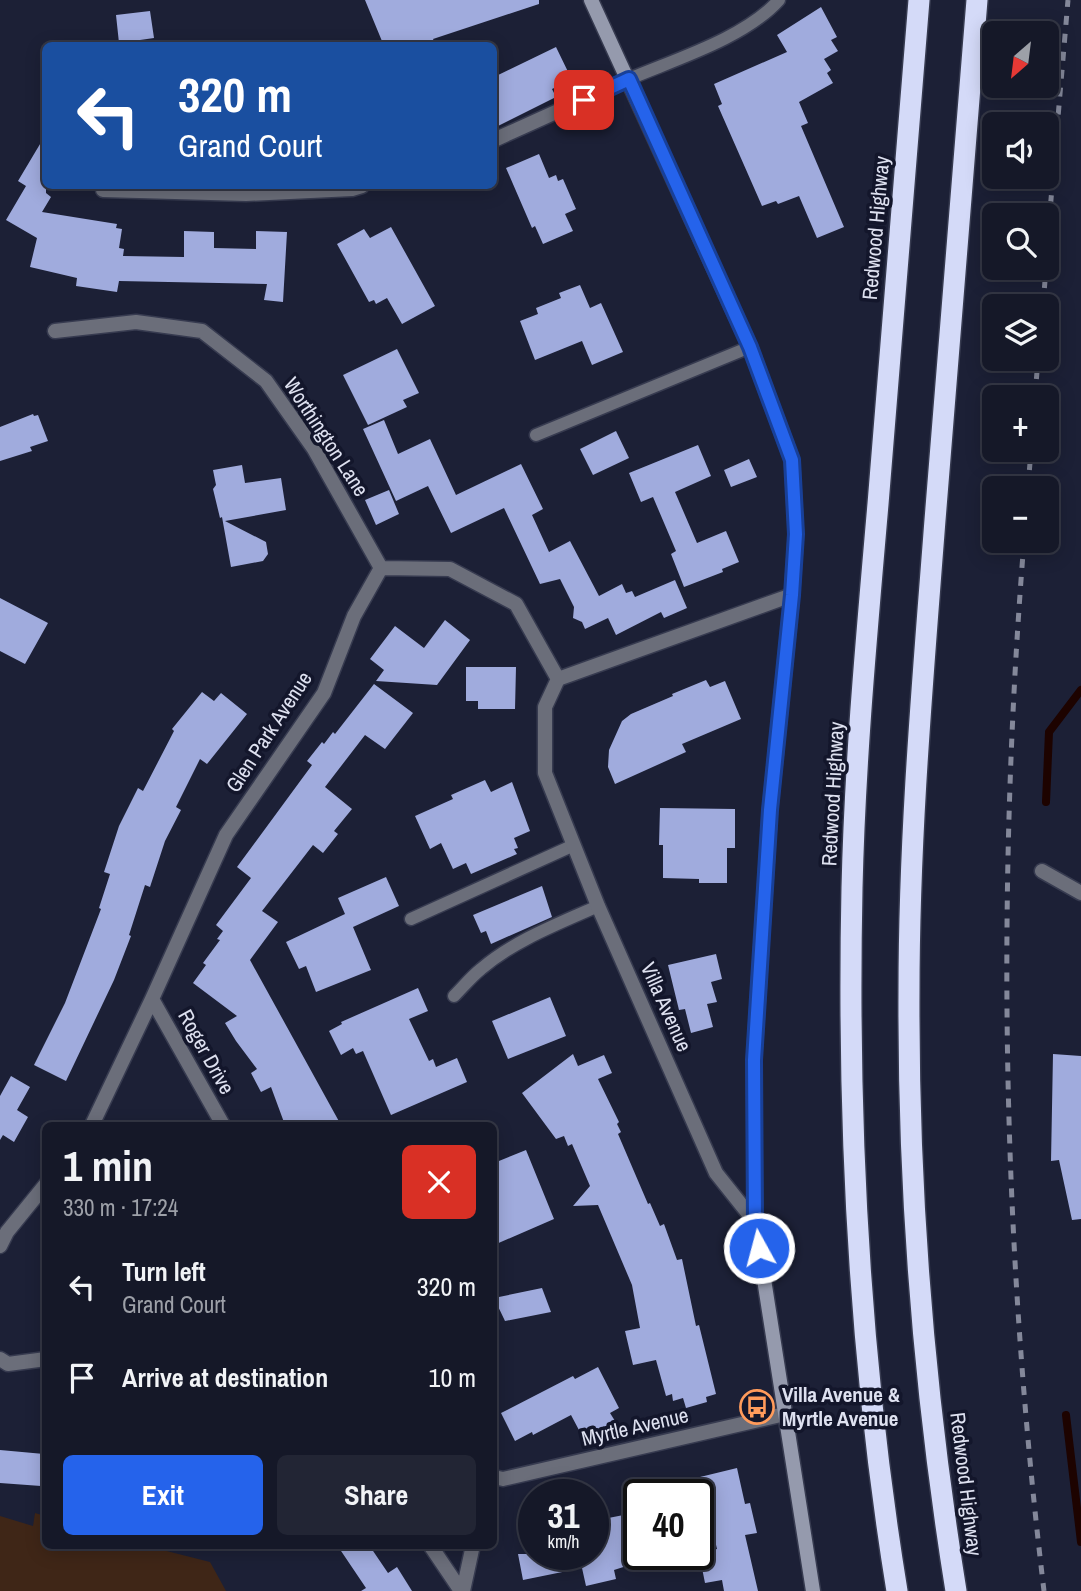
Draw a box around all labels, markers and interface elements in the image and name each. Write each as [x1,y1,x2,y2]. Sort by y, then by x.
north arrow [982,21,1059,98]
map controls [982,21,1059,553]
text: 320 m [178,61,292,127]
icon: left [63,70,154,161]
pin [554,70,614,130]
icon: arrive [565,81,603,119]
button: sound [982,112,1059,189]
text: Grand Court [178,124,322,167]
street label: Redwood Highway [855,154,896,301]
button: search [982,203,1059,280]
button: layers [982,294,1059,371]
street label: Worthington Lane [277,372,376,502]
button: + [982,385,1059,462]
button: − [982,476,1059,553]
street label: Glen Park Avenue [219,666,318,798]
street label: Redwood Highway [814,721,851,867]
street label: Villa Avenue [634,957,699,1056]
street label: Roger Drive [171,1004,242,1099]
text: 1 min [63,1138,153,1194]
button: close [402,1145,476,1219]
text: 330 m · 17:24 [63,1192,178,1223]
position arrow [722,1211,796,1285]
text: Turn left [122,1254,206,1289]
icon: left [63,1268,101,1306]
text: 320 m [417,1269,476,1304]
text: Grand Court [122,1289,226,1320]
icon: arrive [63,1359,101,1397]
text: Arrive at destination [122,1360,328,1395]
text: 10 m [429,1360,476,1395]
place label: Villa Avenue & Myrtle Avenue [782,1380,901,1433]
bus stop icon: Villa Avenue & Myrtle Avenue [738,1388,776,1426]
street label: Myrtle Avenue [579,1400,691,1453]
street label: Redwood Highway [943,1410,990,1558]
button: Exit [63,1455,263,1535]
button: Share [277,1455,476,1535]
speed limit sign: 40 [623,1479,714,1570]
text: 31 [548,1492,579,1539]
text: km/h [548,1529,580,1554]

